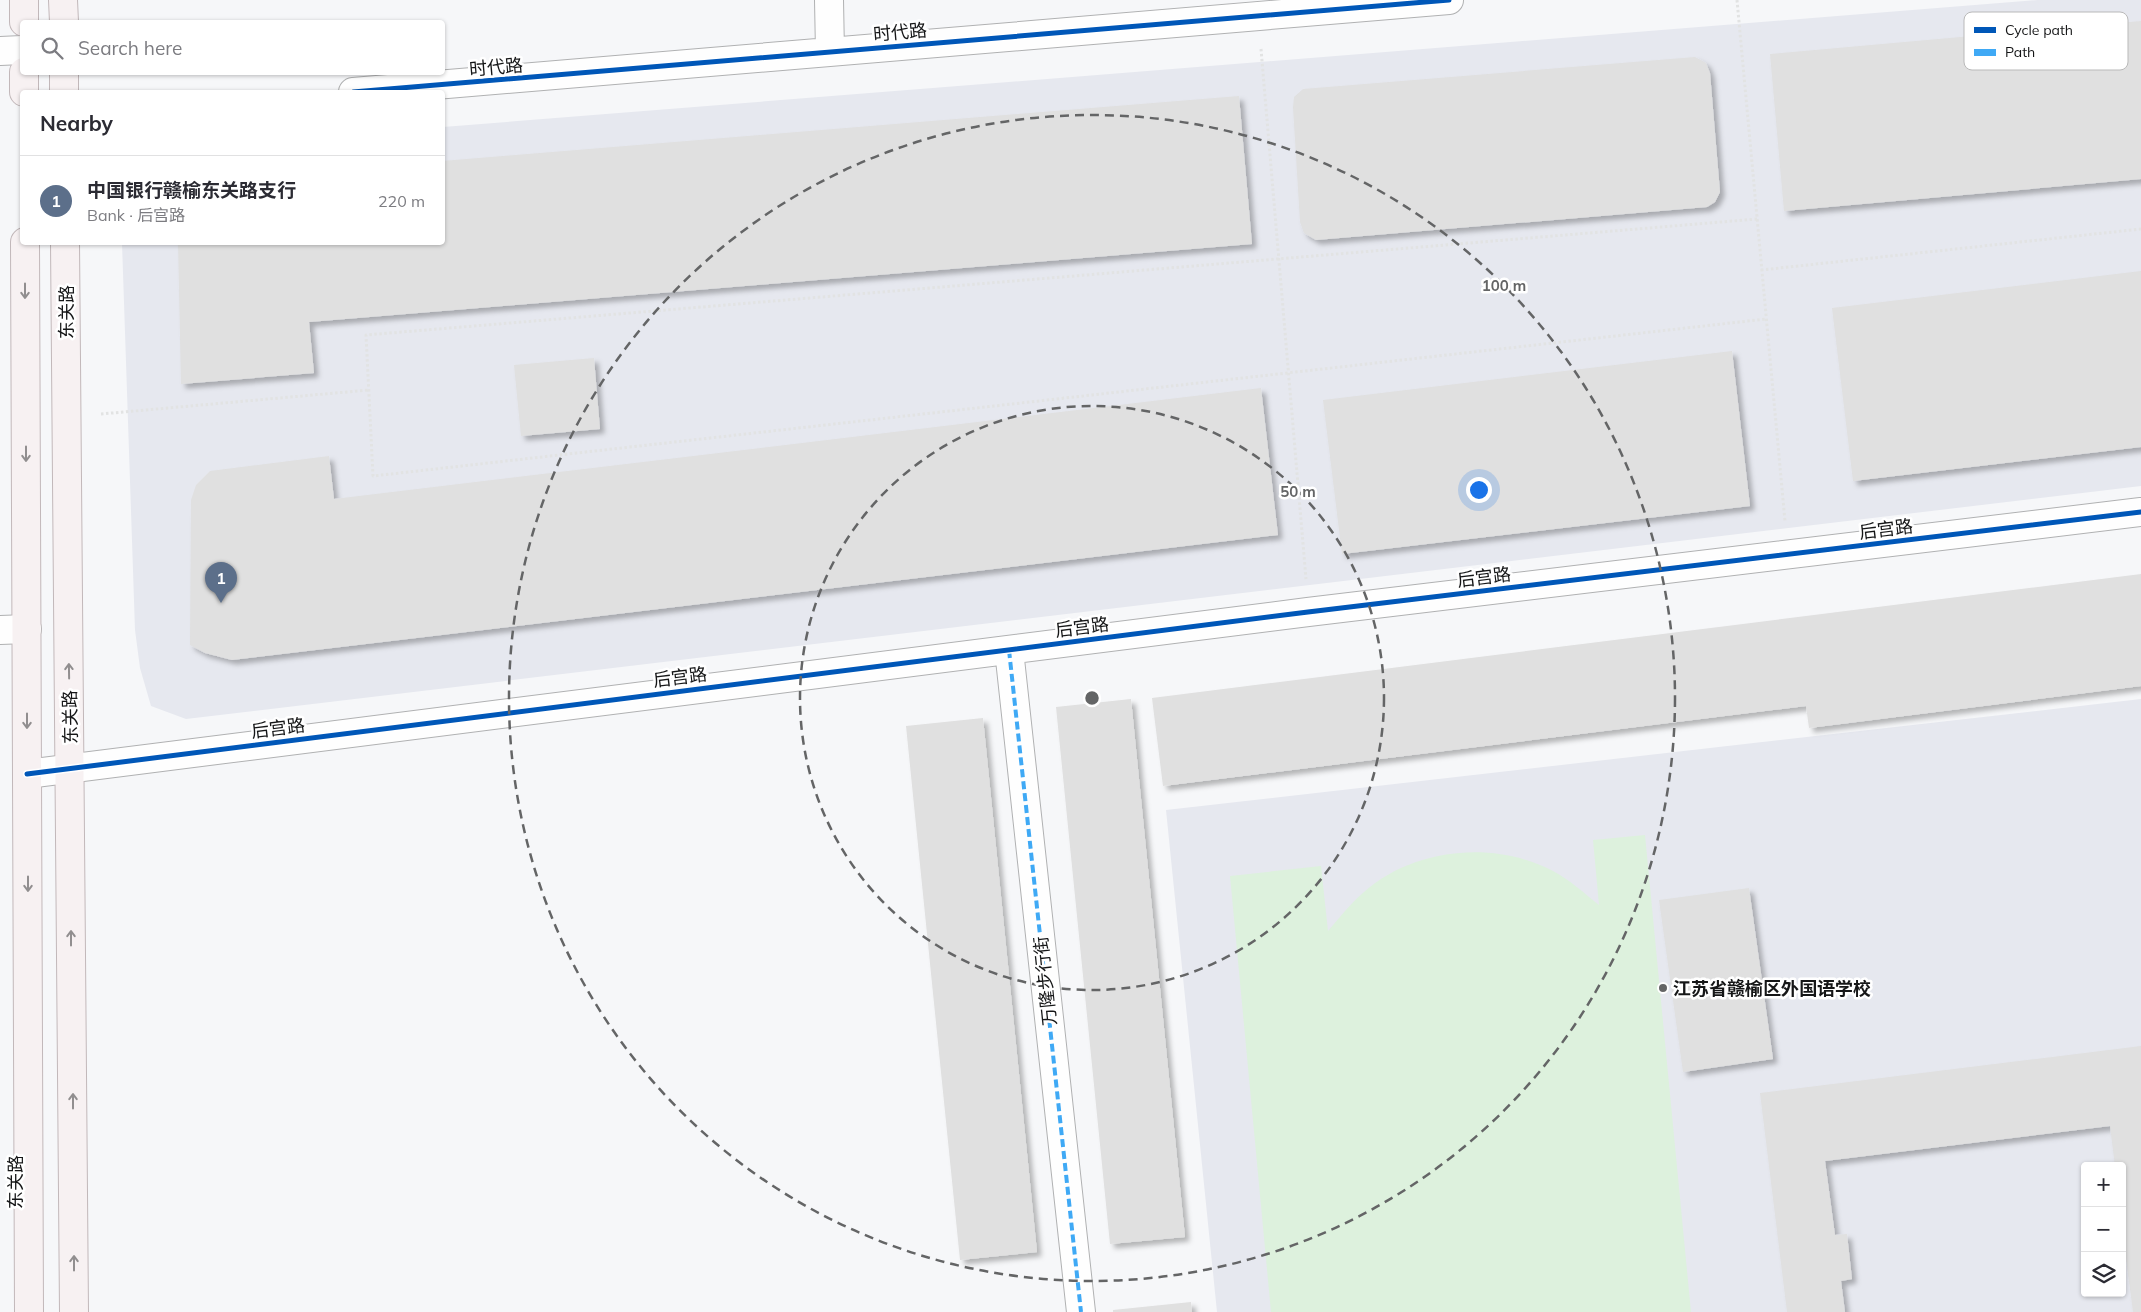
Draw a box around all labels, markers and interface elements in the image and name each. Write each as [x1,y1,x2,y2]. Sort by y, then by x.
legend [1964,12,2128,70]
street label: 时代路 [872,18,928,46]
search box [20,20,445,75]
text: Cycle path [2005,21,2073,39]
icon: search [38,34,66,62]
text: Search here [78,36,182,60]
text: Path [2005,43,2035,61]
street label: 时代路 [468,53,524,81]
text: Nearby [40,110,113,136]
text: 中国银行赣榆东关路支行 [87,178,296,202]
text: 1 [51,191,61,211]
text: 220 m [378,191,425,211]
text: Bank · 后宫路 [87,205,185,225]
text: 100 m [1482,276,1526,295]
one-way arrow [20,282,30,299]
street label: 东关路 [55,285,78,339]
one-way arrow [21,445,31,461]
your location [1466,477,1492,503]
text: 50 m [1280,482,1316,501]
street label: 后宫路 [1858,514,1914,544]
pin: 1 [205,562,237,603]
street label: 后宫路 [1456,562,1512,592]
street label: 后宫路 [1054,612,1110,642]
street label: 后宫路 [652,662,708,692]
one-way arrow [64,663,74,680]
centre of rings [1083,689,1101,707]
street label: 东关路 [58,690,82,744]
one-way arrow [22,712,32,729]
street label: 后宫路 [250,713,306,743]
one-way arrow [23,875,33,891]
one-way arrow [66,931,76,947]
street label: 万隆步行街 [1029,935,1061,1027]
place label: 江苏省赣榆区外国语学校 [1673,977,1871,1000]
marker: 江苏省赣榆区外国语学校 [1657,982,1669,994]
one-way arrow [68,1093,77,1109]
street label: 东关路 [4,1155,27,1209]
map controls [2081,1162,2126,1297]
button: + [2081,1162,2126,1207]
button: − [2081,1207,2126,1252]
button: layers [2081,1252,2126,1297]
one-way arrow [69,1256,79,1272]

